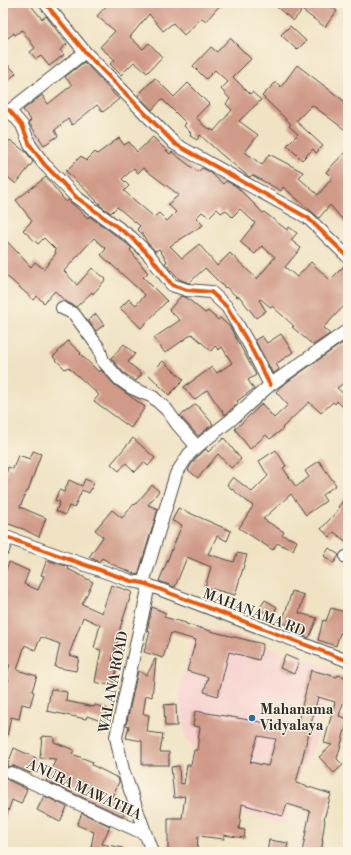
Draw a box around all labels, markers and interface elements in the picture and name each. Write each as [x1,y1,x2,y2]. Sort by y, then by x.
street label: MAHANAMA RD [200,585,308,641]
street label: WALANA ROAD [95,629,133,736]
place label: Mahanama Vidyalaya [259,701,334,735]
marker: Mahanama Vidyalaya [247,713,257,723]
street label: ANURA MAWATHA [23,755,144,825]

